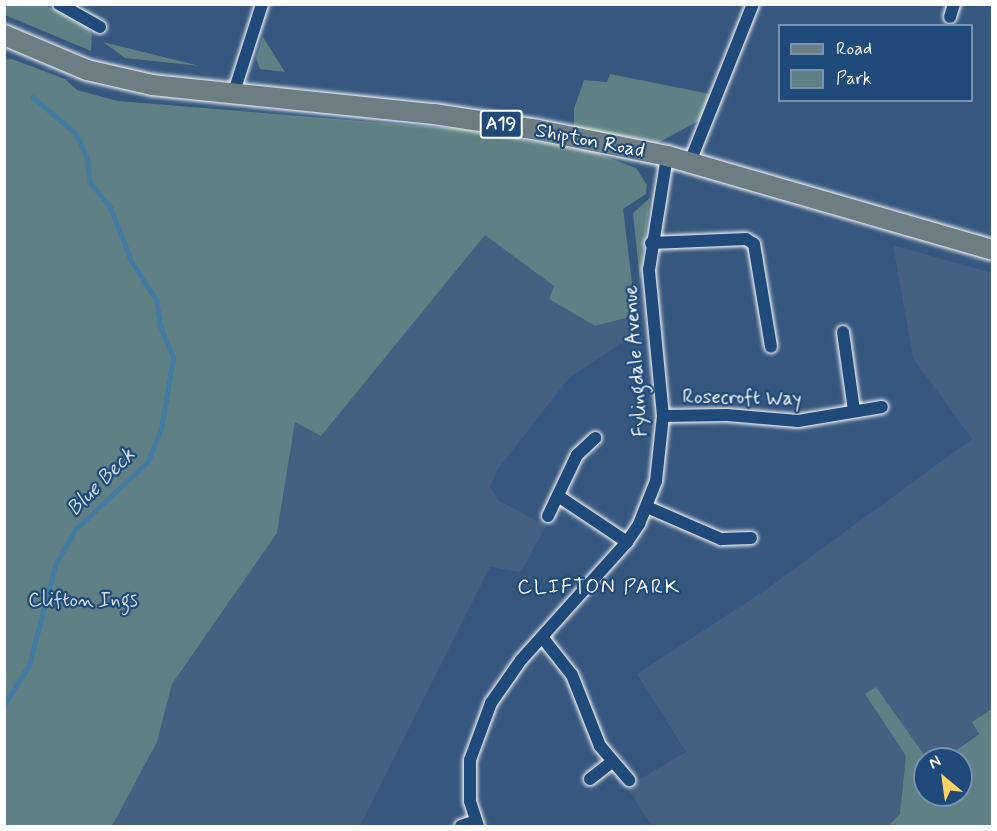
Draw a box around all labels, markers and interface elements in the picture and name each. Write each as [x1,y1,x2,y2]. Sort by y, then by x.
legend [778,24,973,102]
text: Road [836,37,872,61]
text: Park [836,67,872,91]
road number: A19 [478,109,524,139]
street label: Shipton Road [534,119,646,163]
street label: Fylingdale Avenue [619,283,653,439]
street label: Rosecroft Way [681,385,803,411]
water label: Blue Beck [61,442,141,522]
district label: CLIFTON PARK [519,574,679,600]
park label: Clifton Ings [29,588,137,612]
north arrow [913,747,973,807]
text: N [925,751,945,774]

